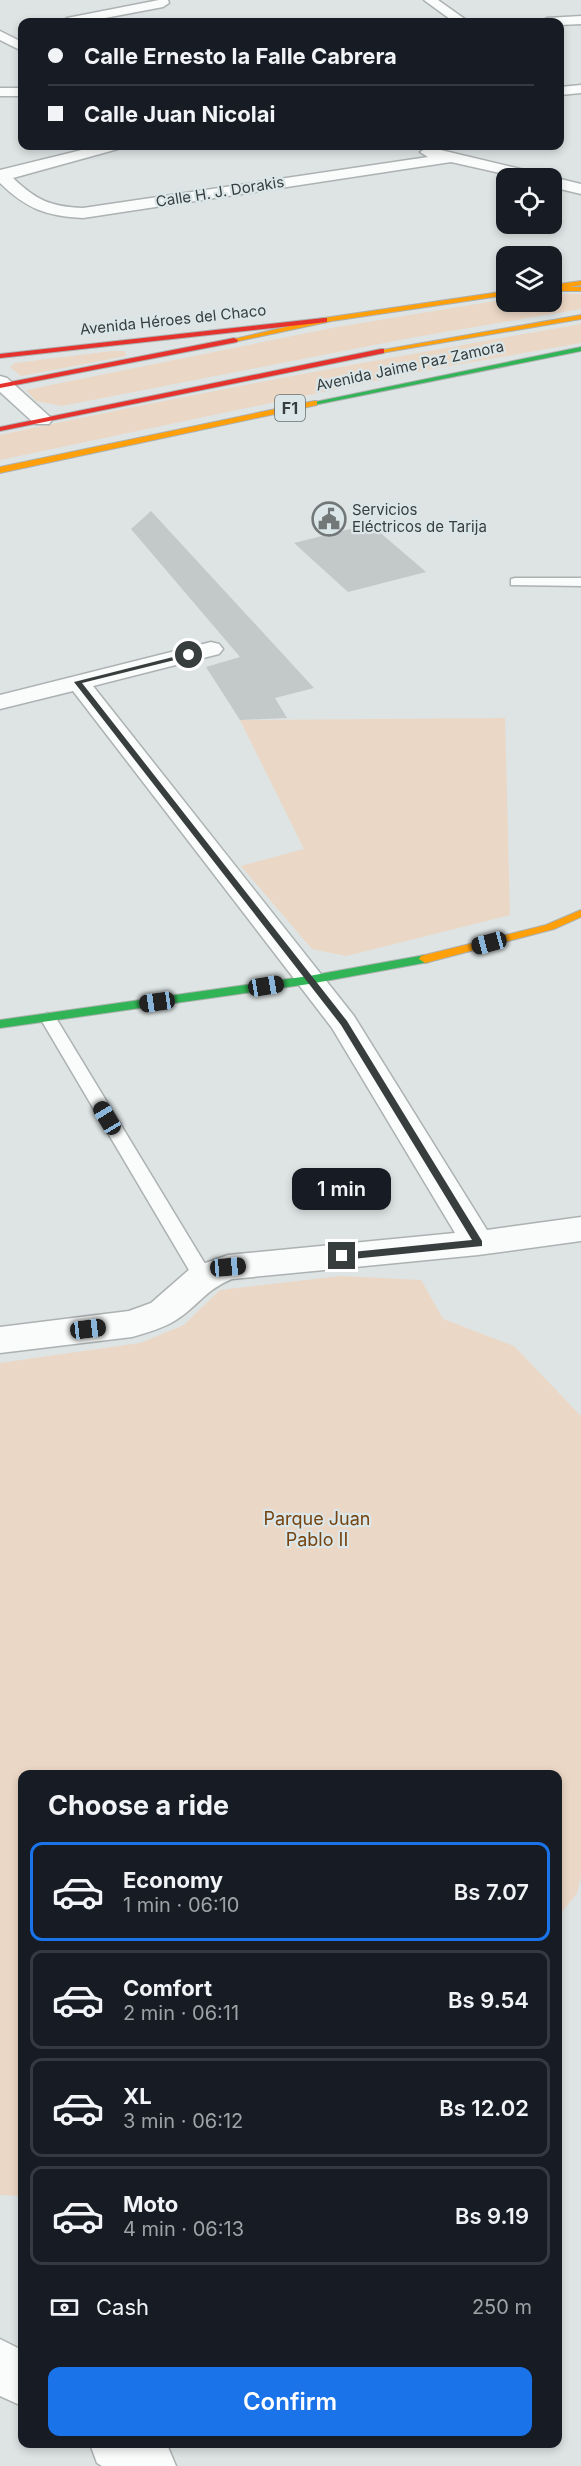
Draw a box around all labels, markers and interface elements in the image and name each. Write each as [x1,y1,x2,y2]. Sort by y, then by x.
text: Calle Ernesto la Falle Cabrera [84,43,397,69]
text: Calle Juan Nicolai [84,101,275,127]
map controls [496,168,562,312]
button: locate [496,168,562,234]
street label: Calle H. J. Dorakis [154,172,285,211]
button: layers [496,246,562,312]
street label: Avenida Héroes del Chaco [79,300,267,339]
street label: Avenida Jaime Paz Zamora [314,336,506,395]
road number: F1 [275,395,305,421]
place label: Servicios Eléctricos de Tarija [352,500,487,536]
public building icon: Servicios Eléctricos de Tarija [311,501,347,537]
route start [175,641,202,668]
car [469,930,509,956]
car [247,974,285,998]
car [138,991,176,1013]
car [90,1098,124,1138]
callout: 1 min [292,1169,392,1211]
text: 1 min [317,1177,366,1201]
route end [328,1242,355,1269]
car [209,1256,247,1278]
car [69,1318,107,1340]
park label: Parque Juan Pablo II [264,1508,370,1550]
text: Choose a ride [48,1789,229,1822]
icon: car [51,1865,105,1919]
text: Economy [123,1867,223,1893]
text: Bs 7.07 [454,1879,529,1905]
text: 1 min · 06:10 [123,1893,239,1917]
icon: car [51,1973,105,2027]
text: Comfort [123,1975,212,2001]
text: Bs 9.54 [448,1987,529,2013]
text: 2 min · 06:11 [123,2001,239,2025]
icon: car [51,2081,105,2135]
text: XL [123,2083,152,2109]
text: Bs 12.02 [439,2095,529,2121]
text: 3 min · 06:12 [123,2109,243,2133]
icon: car [51,2189,105,2243]
text: Moto [123,2191,178,2217]
text: Bs 9.19 [455,2203,529,2229]
text: 4 min · 06:13 [123,2217,244,2241]
icon: cash [48,2291,81,2324]
text: Cash [96,2294,149,2320]
text: 250 m [472,2295,532,2319]
button: Confirm [48,2367,532,2436]

